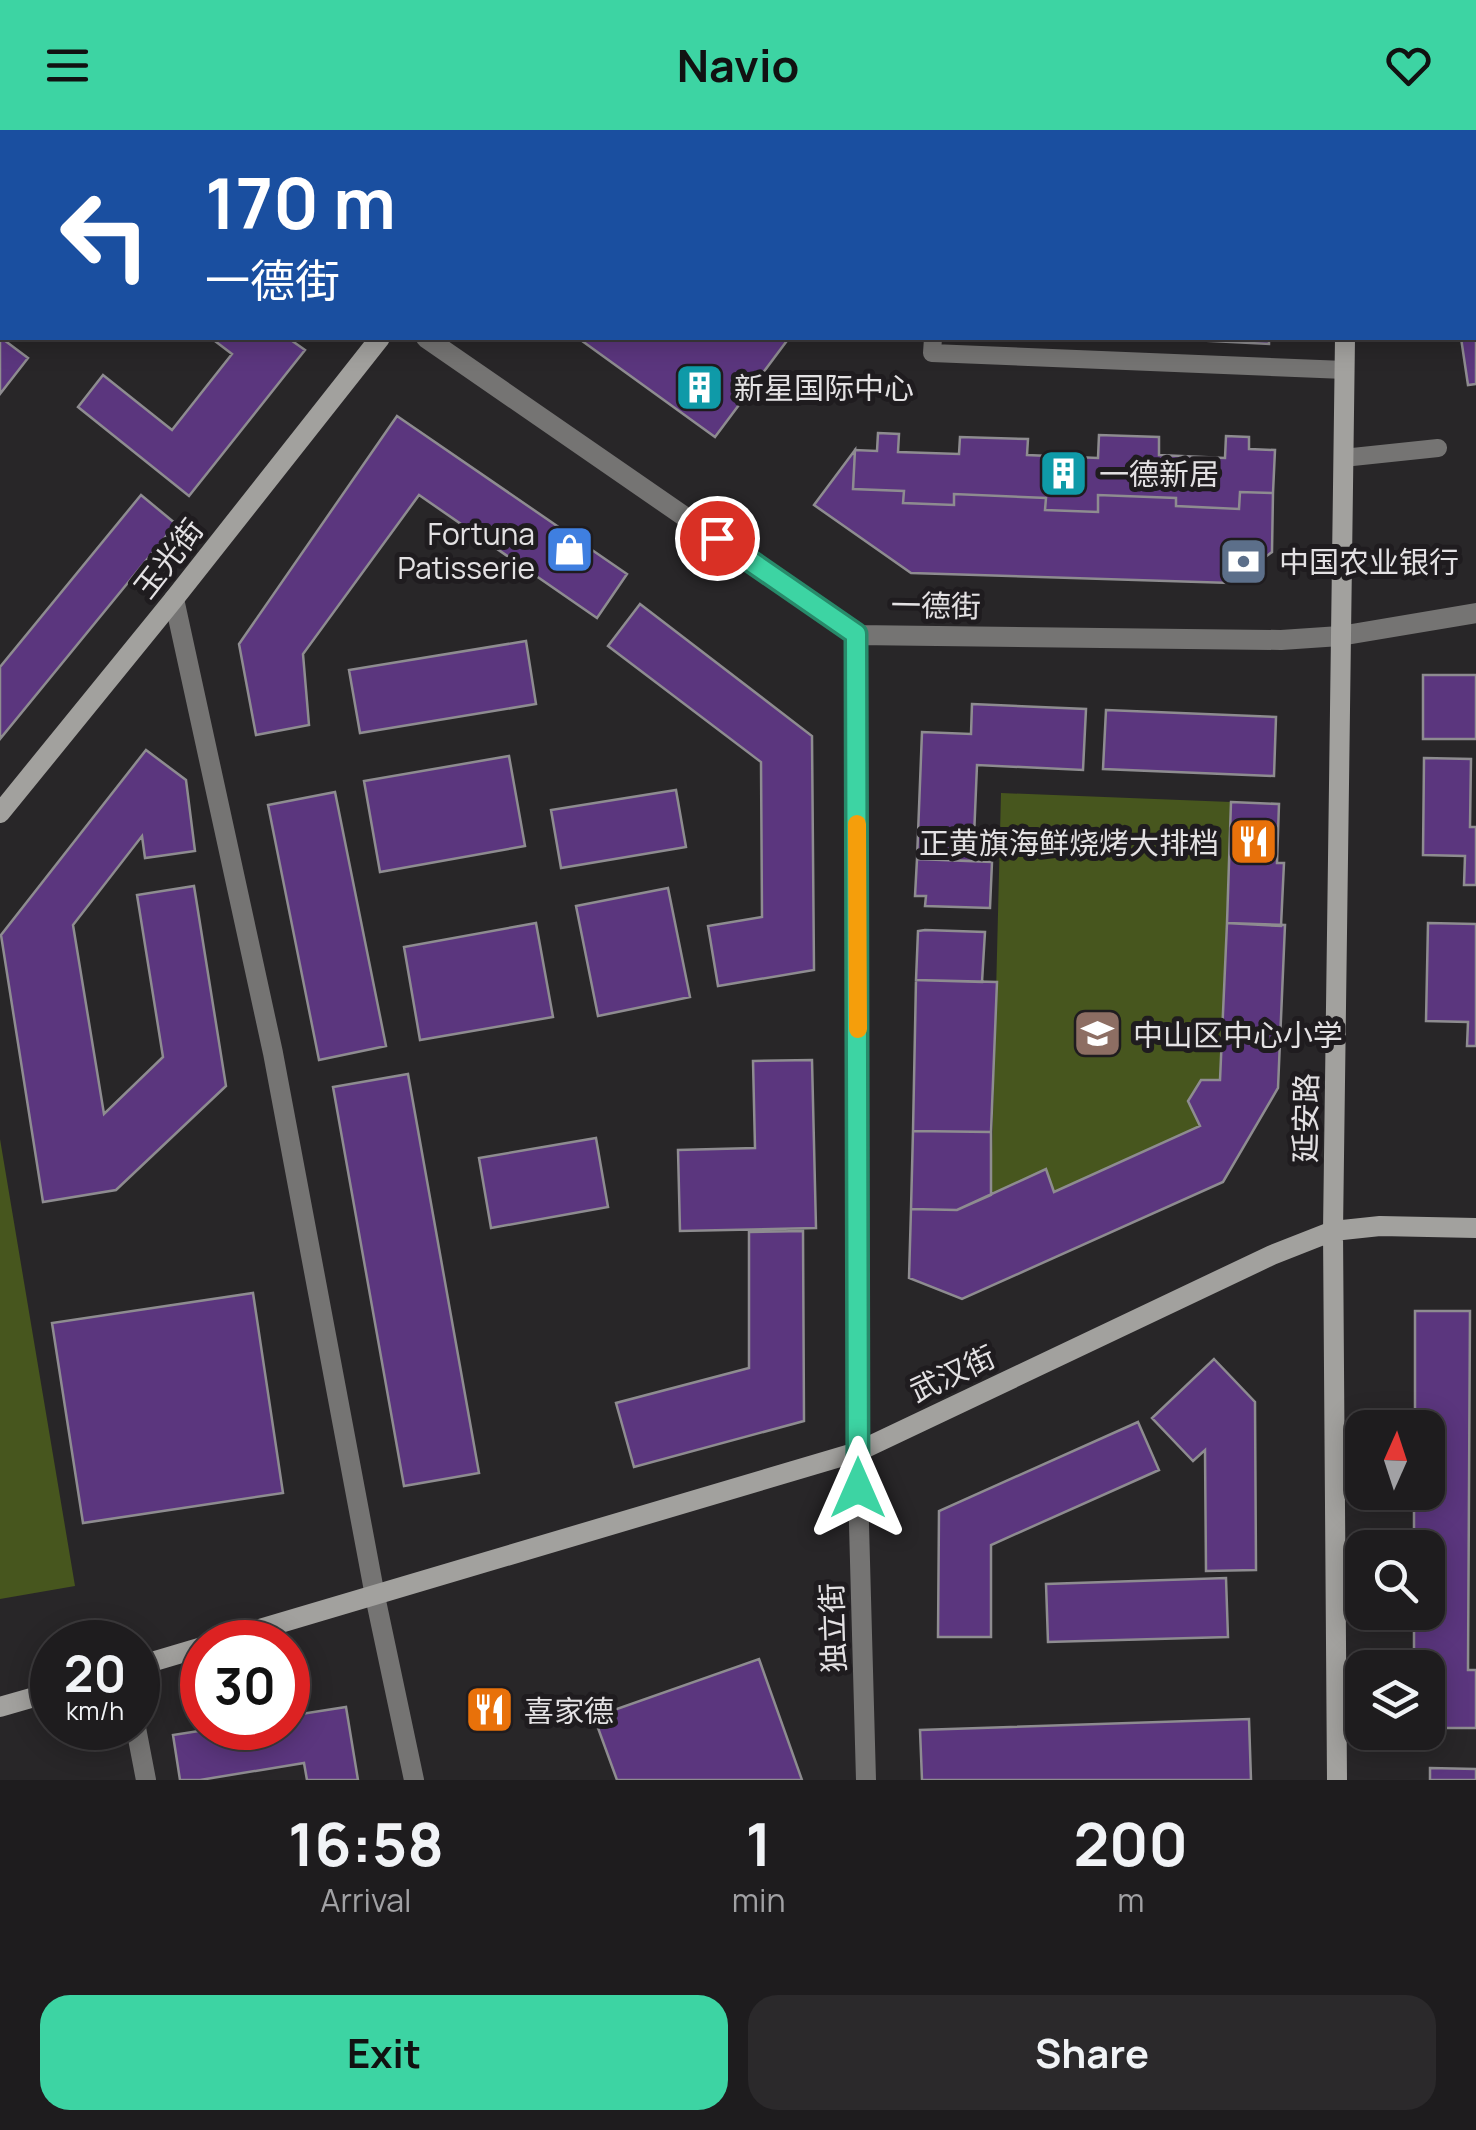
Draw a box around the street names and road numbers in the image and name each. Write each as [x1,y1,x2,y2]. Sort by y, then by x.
street label: 玉光街 [124,510,212,606]
street label: 一德街 [891,584,981,626]
street label: 延安路 [1284,1073,1326,1163]
street label: 武汉街 [903,1335,1001,1411]
street label: 独立街 [810,1582,854,1674]

